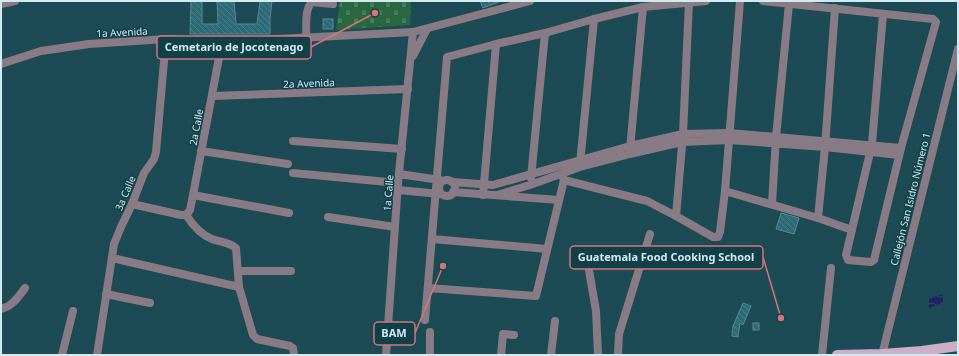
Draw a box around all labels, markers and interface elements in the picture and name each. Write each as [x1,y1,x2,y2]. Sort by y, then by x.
street label: 1a Avenida [96,24,148,40]
callout: Cemetario de Jocotenago [157,36,311,59]
text: Cemetario de Jocotenago [165,39,303,54]
street label: 2a Avenida [283,75,335,91]
street label: 2a Calle [186,107,206,146]
street label: Callejón San Isidro Número 1 [887,131,933,267]
street label: 3a Calle [111,173,139,213]
street label: 1a Calle [379,174,397,212]
callout: Guatemala Food Cooking School [570,246,763,269]
text: Guatemala Food Cooking School [578,249,754,264]
callout: BAM [374,322,415,345]
text: BAM [381,325,407,340]

